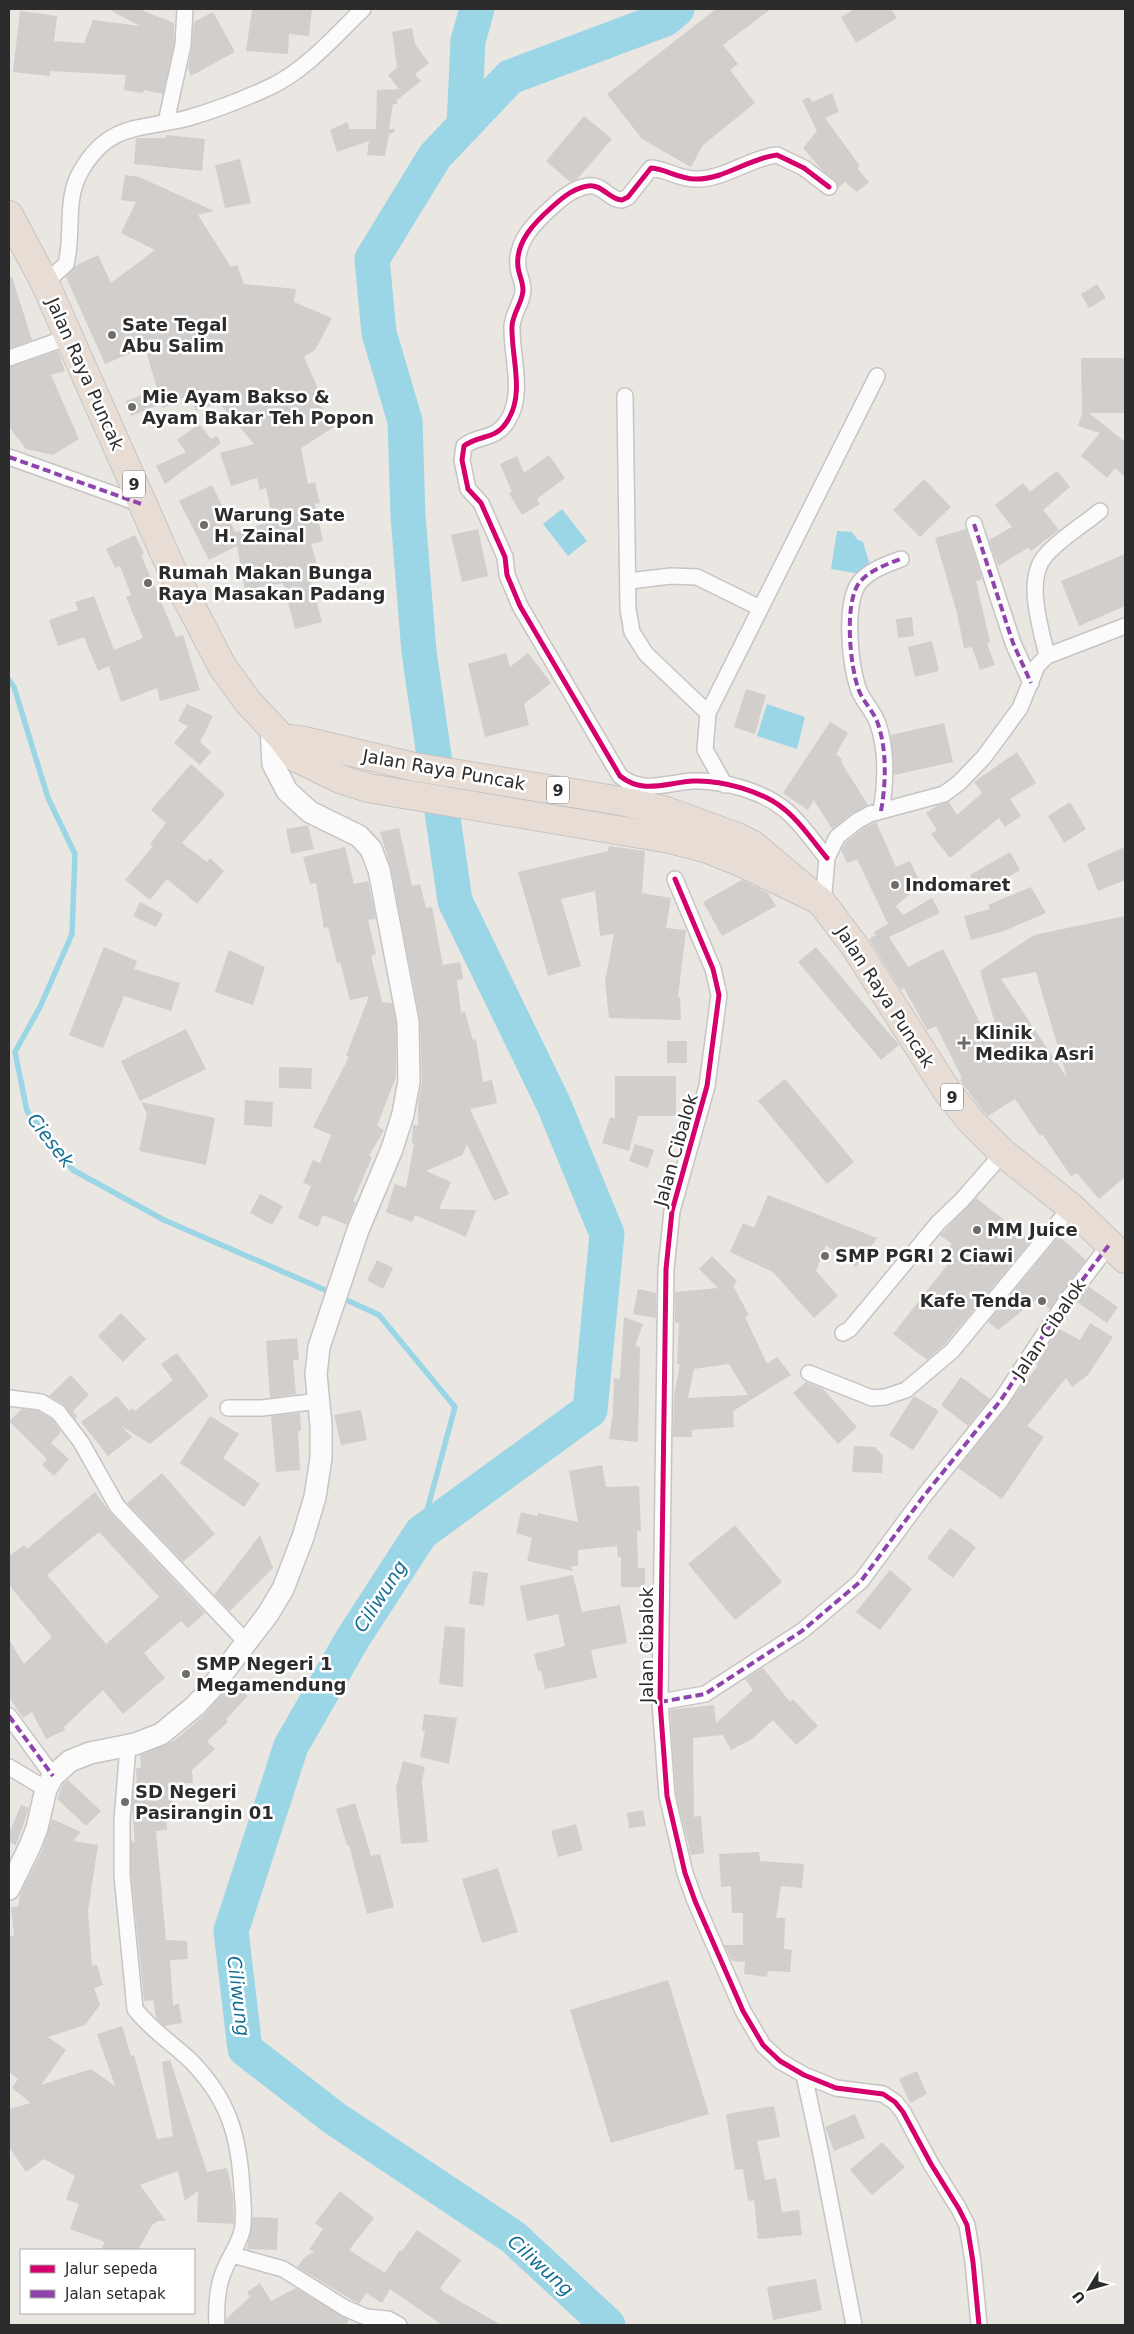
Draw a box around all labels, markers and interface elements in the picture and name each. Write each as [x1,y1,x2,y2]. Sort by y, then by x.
street label: Jalan Raya Puncak [42,293,129,454]
place label: Sate Tegal Abu Salim [122,314,228,356]
marker: Sate Tegal Abu Salim [106,329,118,341]
place label: Mie Ayam Bakso & Ayam Bakar Teh Popon [142,386,374,428]
marker: Mie Ayam Bakso & Ayam Bakar Teh Popon [126,401,138,413]
road number: 9 [123,470,145,498]
place label: Warung Sate H. Zainal [214,504,345,546]
marker: Warung Sate H. Zainal [198,519,210,531]
place label: Rumah Makan Bunga Raya Masakan Padang [158,562,385,604]
marker: Rumah Makan Bunga Raya Masakan Padang [142,577,154,589]
street label: Jalan Raya Puncak [360,745,528,794]
road number: 9 [547,776,569,804]
place label: Indomaret [905,874,1011,895]
marker: Indomaret [889,879,901,891]
street label: Jalan Raya Puncak [831,921,939,1072]
place label: Klinik Medika Asri [975,1022,1094,1064]
marker: Klinik Medika Asri [957,1036,971,1050]
road number: 9 [941,1084,963,1110]
street label: Jalan Cibalok [649,1091,702,1209]
water label: Ciesek [23,1108,80,1172]
place label: MM Juice [987,1219,1078,1240]
marker: MM Juice [971,1224,983,1236]
place label: SMP PGRI 2 Ciawi [835,1245,1013,1266]
marker: SMP PGRI 2 Ciawi [819,1250,831,1262]
street label: Jalan Cibalok [1007,1274,1090,1383]
place label: Kafe Tenda [920,1290,1032,1311]
marker: Kafe Tenda [1036,1295,1048,1307]
water label: Ciliwung [349,1556,411,1636]
street label: Jalan Cibalok [636,1586,657,1704]
place label: SMP Negeri 1 Megamendung [196,1653,346,1695]
marker: SMP Negeri 1 Megamendung [180,1668,192,1680]
place label: SD Negeri Pasirangin 01 [135,1781,274,1823]
marker: SD Negeri Pasirangin 01 [119,1796,131,1808]
water label: Ciliwung [223,1955,255,2037]
water label: Ciliwung [504,2230,578,2300]
legend [20,2249,195,2314]
text: Jalur sepeda [64,2260,158,2278]
north arrow [1064,2264,1114,2314]
text: Jalan setapak [64,2285,166,2303]
text: U [1069,2288,1089,2306]

